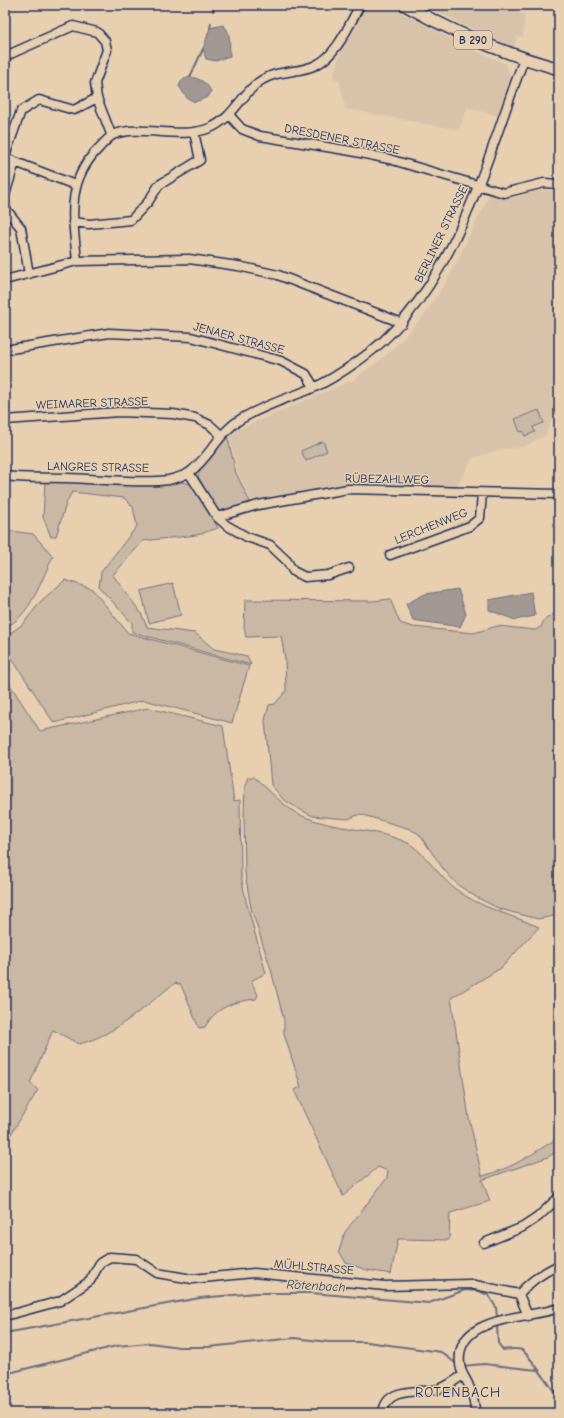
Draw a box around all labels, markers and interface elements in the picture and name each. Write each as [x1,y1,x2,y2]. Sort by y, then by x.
road number: B 290 [454,31,492,49]
street label: DRESDENER STRASSE [283,121,401,157]
street label: BERLINER STRASSE [411,183,471,285]
street label: JENAER STRASSE [192,319,286,357]
street label: WEIMARER STRASSE [36,394,148,412]
street label: LANGRES STRASSE [47,459,149,475]
street label: RÜBEZAHLWEG [345,471,430,487]
street label: LERCHENWEG [392,505,470,547]
street label: MÜHLSTRASSE [273,1257,355,1277]
water label: Rotenbach [286,1276,346,1295]
district label: ROTENBACH [415,1384,501,1401]

